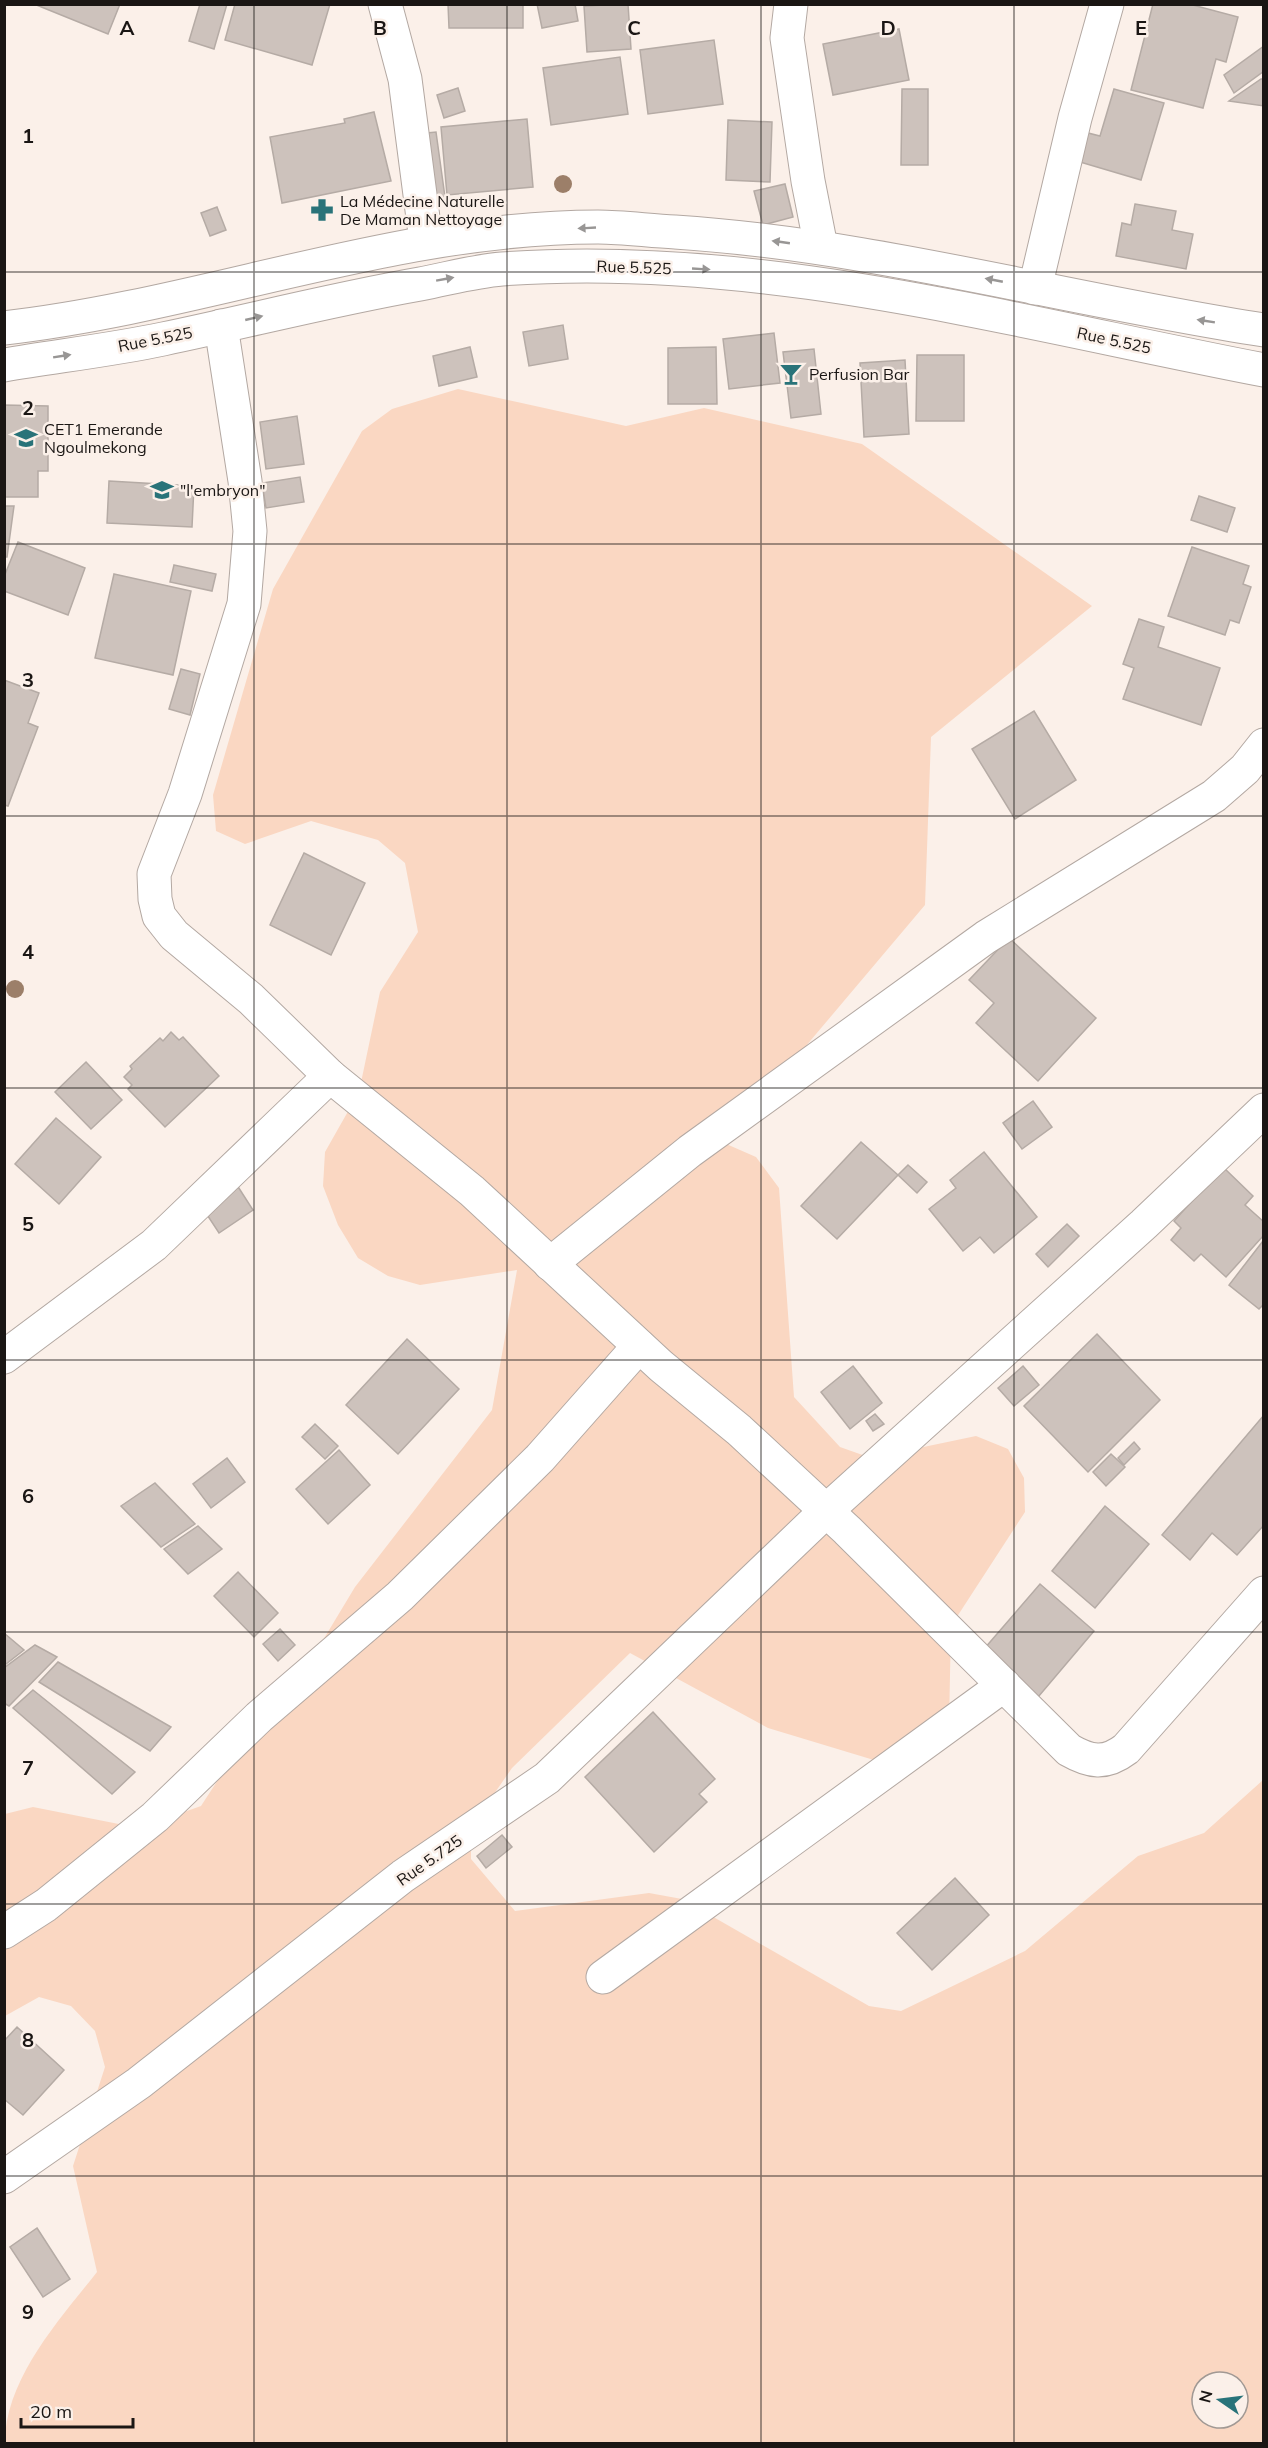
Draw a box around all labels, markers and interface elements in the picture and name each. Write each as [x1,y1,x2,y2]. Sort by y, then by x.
text: A [120,15,135,40]
text: B [373,15,387,40]
text: C [627,15,641,40]
text: D [880,15,896,40]
text: E [1135,15,1147,40]
text: 1 [22,123,34,148]
place label: La Médecine Naturelle De Maman Nettoyage [340,191,504,229]
pharmacy icon: La Médecine Naturelle De Maman Nettoyage [309,197,335,223]
one-way arrow [577,223,596,233]
one-way arrow [772,237,791,247]
street label: Rue 5.525 [596,256,672,278]
one-way arrow [692,265,711,274]
one-way arrow [435,274,454,283]
one-way arrow [984,275,1003,284]
one-way arrow [244,313,263,323]
one-way arrow [1196,317,1215,326]
street label: Rue 5.525 [116,322,194,356]
street label: Rue 5.525 [1075,322,1153,358]
one-way arrow [53,351,72,360]
bar icon: Perfusion Bar [778,361,804,387]
place label: Perfusion Bar [809,364,910,384]
text: 2 [22,395,34,420]
place label: CET1 Emerande Ngoulmekong [44,419,163,457]
school or university icon: CET1 Emerande Ngoulmekong [13,425,39,451]
school or university icon: "l'embryon" [149,477,175,503]
place label: "l'embryon" [180,480,265,500]
text: 3 [22,667,34,692]
text: 4 [22,939,34,964]
text: 5 [22,1211,34,1236]
text: 6 [22,1483,34,1508]
text: 7 [22,1755,34,1780]
street label: Rue 5.725 [392,1830,466,1890]
text: 8 [22,2027,34,2052]
text: 9 [22,2299,34,2324]
north arrow [1190,2370,1250,2430]
text: N [1194,2388,1217,2405]
scale bar [21,2391,134,2429]
text: 20 m [30,2400,72,2423]

